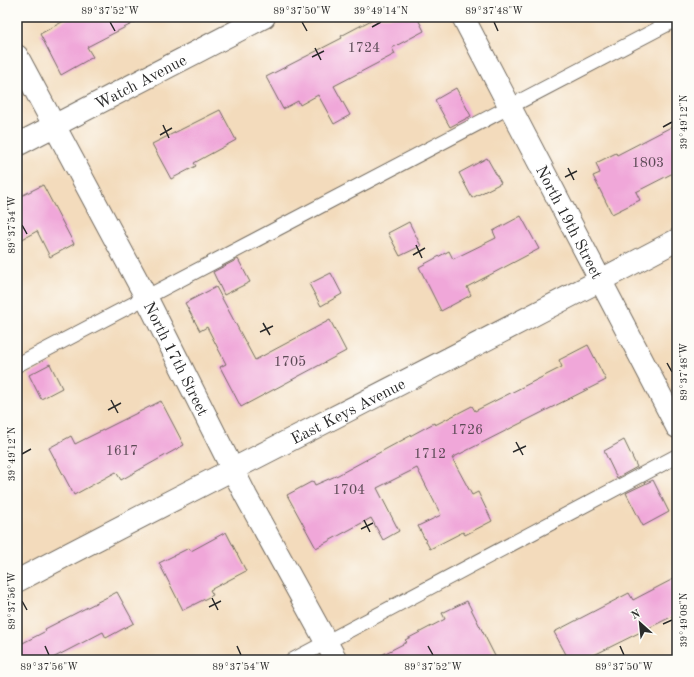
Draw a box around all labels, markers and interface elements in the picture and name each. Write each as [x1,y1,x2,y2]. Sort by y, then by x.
text: 89°37'52"W [81,6,139,16]
text: 89°37'50"W [273,6,331,16]
text: 39°49'14"N [354,6,409,16]
text: 89°37'48"W [465,6,523,16]
house number: 1724 [348,41,380,55]
street label: Watch Avenue [93,53,190,113]
text: 39°49'12"N [679,94,689,149]
house number: 1803 [632,156,664,170]
street label: North 19th Street [532,163,604,282]
text: 89°37'54"W [7,196,17,254]
street label: North 17th Street [140,300,211,419]
text: 89°37'48"W [679,343,689,401]
house number: 1705 [274,355,306,369]
street label: East Keys Avenue [289,376,408,448]
house number: 1726 [451,423,483,437]
text: 39°49'12"N [7,426,17,481]
house number: 1617 [106,444,138,458]
house number: 1712 [414,447,446,461]
house number: 1704 [333,483,365,497]
text: 89°37'56"W [7,572,17,630]
text: 39°49'08"N [679,592,689,647]
north arrow [620,603,660,643]
text: N [630,608,643,622]
text: 89°37'56"W [20,662,78,672]
text: 89°37'54"W [212,662,270,672]
text: 89°37'52"W [404,662,462,672]
text: 89°37'50"W [595,662,653,672]

